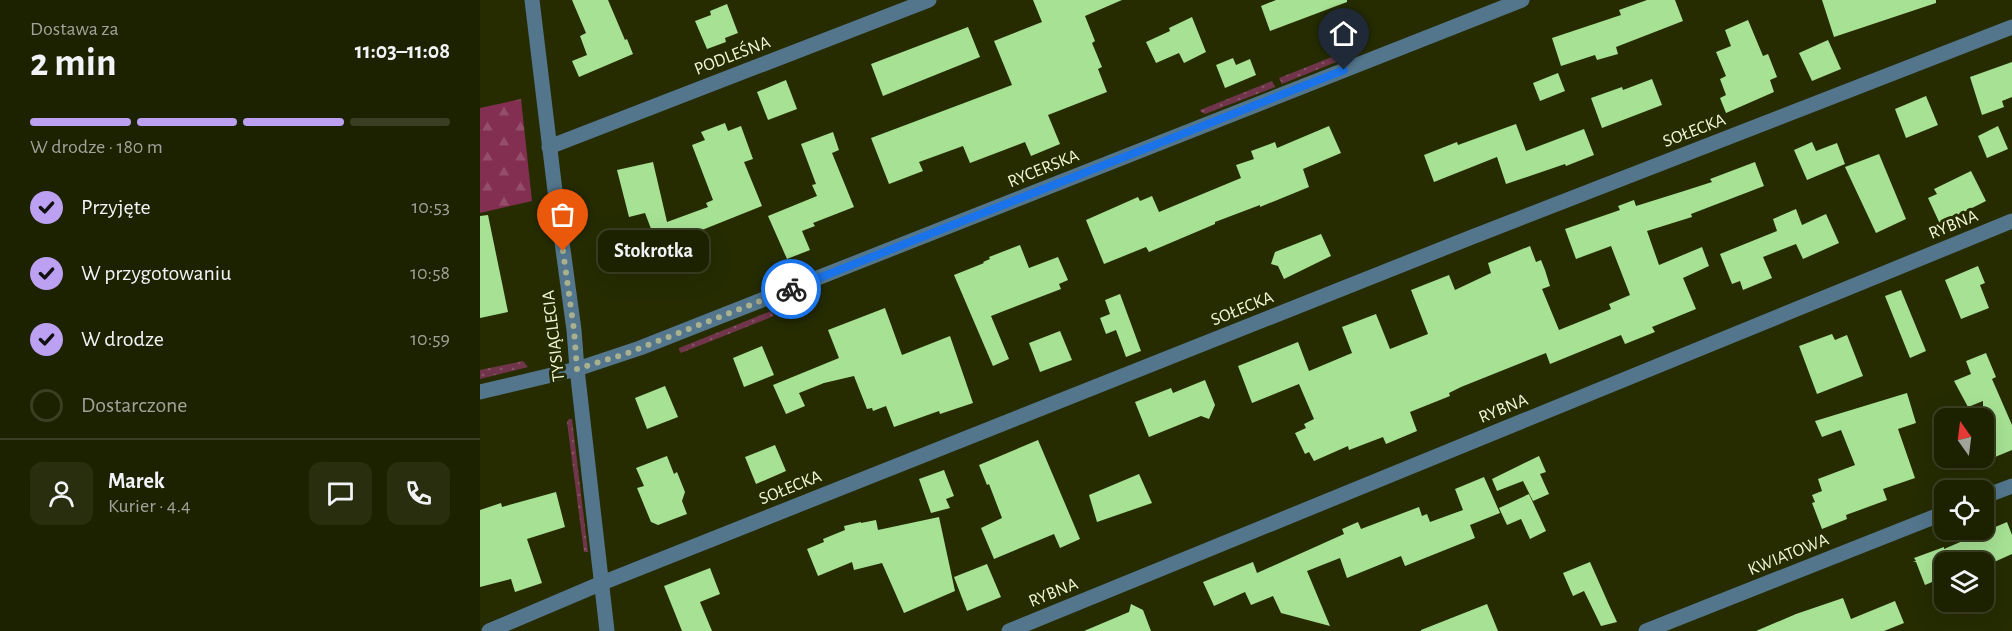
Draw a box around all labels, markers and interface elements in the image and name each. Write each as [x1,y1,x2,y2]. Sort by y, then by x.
pin [1318,8,1369,70]
icon: home [1327,17,1360,50]
text: Dostawa za [30,19,119,39]
street label: PODLEŚNA [691,30,773,79]
text: 11:03–11:08 [355,40,450,62]
text: 2 min [30,44,117,83]
street label: SOŁECKA [1660,111,1729,151]
text: W drodze · 180 m [30,137,163,157]
street label: RYCERSKA [1005,146,1082,191]
pin [537,189,588,251]
icon: check [30,191,63,224]
text: Przyjęte [81,196,151,218]
text: 10:53 [411,197,450,217]
icon: bag [546,198,579,231]
street label: RYBNA [1926,207,1981,243]
callout: Stokrotka [599,230,710,272]
text: Stokrotka [614,241,693,261]
icon: check [30,257,63,290]
courier [761,259,821,319]
text: W przygotowaniu [81,262,231,284]
text: 10:58 [410,263,450,283]
icon: bike [775,273,808,306]
street label: SOŁECKA [1209,288,1277,330]
street label: TYSIĄCLECIA [539,289,569,382]
icon: check [30,323,63,356]
text: W drodze [81,328,164,350]
text: 10:59 [410,329,450,349]
street label: RYBNA [1476,391,1531,427]
text: Dostarczone [81,394,188,416]
north arrow [1934,408,1994,468]
map controls [1934,408,1994,612]
button: person [30,462,93,525]
button: chat [309,462,372,525]
button: phone [387,462,450,525]
street label: SOŁECKA [757,467,825,509]
text: Marek [108,470,165,492]
button: locate [1934,480,1994,540]
text: Kurier · 4.4 [108,496,191,516]
street label: KWIATOWA [1745,530,1832,579]
button: layers [1934,552,1994,612]
street label: RYBNA [1026,575,1081,611]

